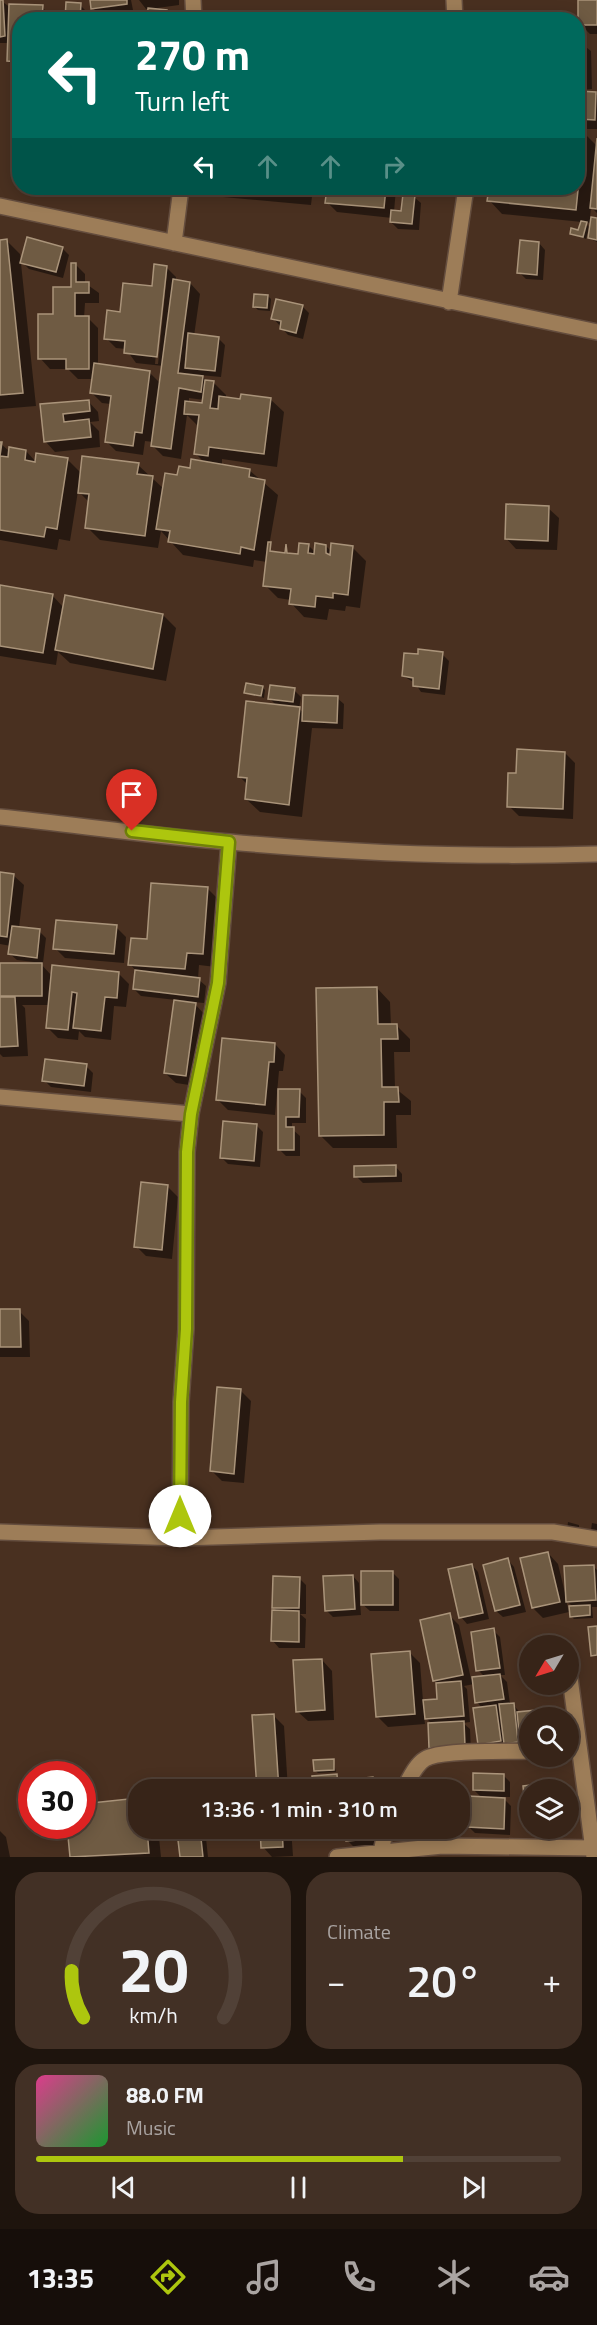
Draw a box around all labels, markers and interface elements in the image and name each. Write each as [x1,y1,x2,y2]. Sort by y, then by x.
text: 270 m [135,22,250,86]
icon: left [36,36,114,114]
text: Turn left [135,80,229,121]
icon: left [188,150,221,183]
icon: ahead [251,150,284,183]
icon: ahead [314,150,347,183]
icon: right [377,150,410,183]
pin [106,769,157,831]
icon: arrive [115,778,148,811]
position arrow [148,1484,212,1548]
north arrow [519,1635,579,1695]
map controls [519,1635,579,1839]
button: search [519,1707,579,1767]
speed limit sign: 30 [18,1761,96,1839]
button: layers [519,1779,579,1839]
text: 13:36 · 1 min · 310 m [200,1792,398,1826]
text: Climate [327,1916,391,1947]
text: 20 [118,1921,188,2016]
text: 20° [406,1946,482,2014]
text: − [327,1956,345,2006]
text: + [543,1956,561,2006]
text: km/h [129,1999,177,2031]
text: 88.0 FM [126,2078,204,2112]
text: Music [126,2112,176,2143]
icon: previous [107,2171,140,2204]
icon: pause [282,2171,315,2204]
icon: next [457,2171,490,2204]
icon: directions [147,2256,189,2298]
icon: music [243,2256,285,2298]
icon: phone [338,2256,380,2298]
icon: climate [433,2256,475,2298]
icon: car [528,2256,570,2298]
text: 13:35 [27,2257,94,2298]

